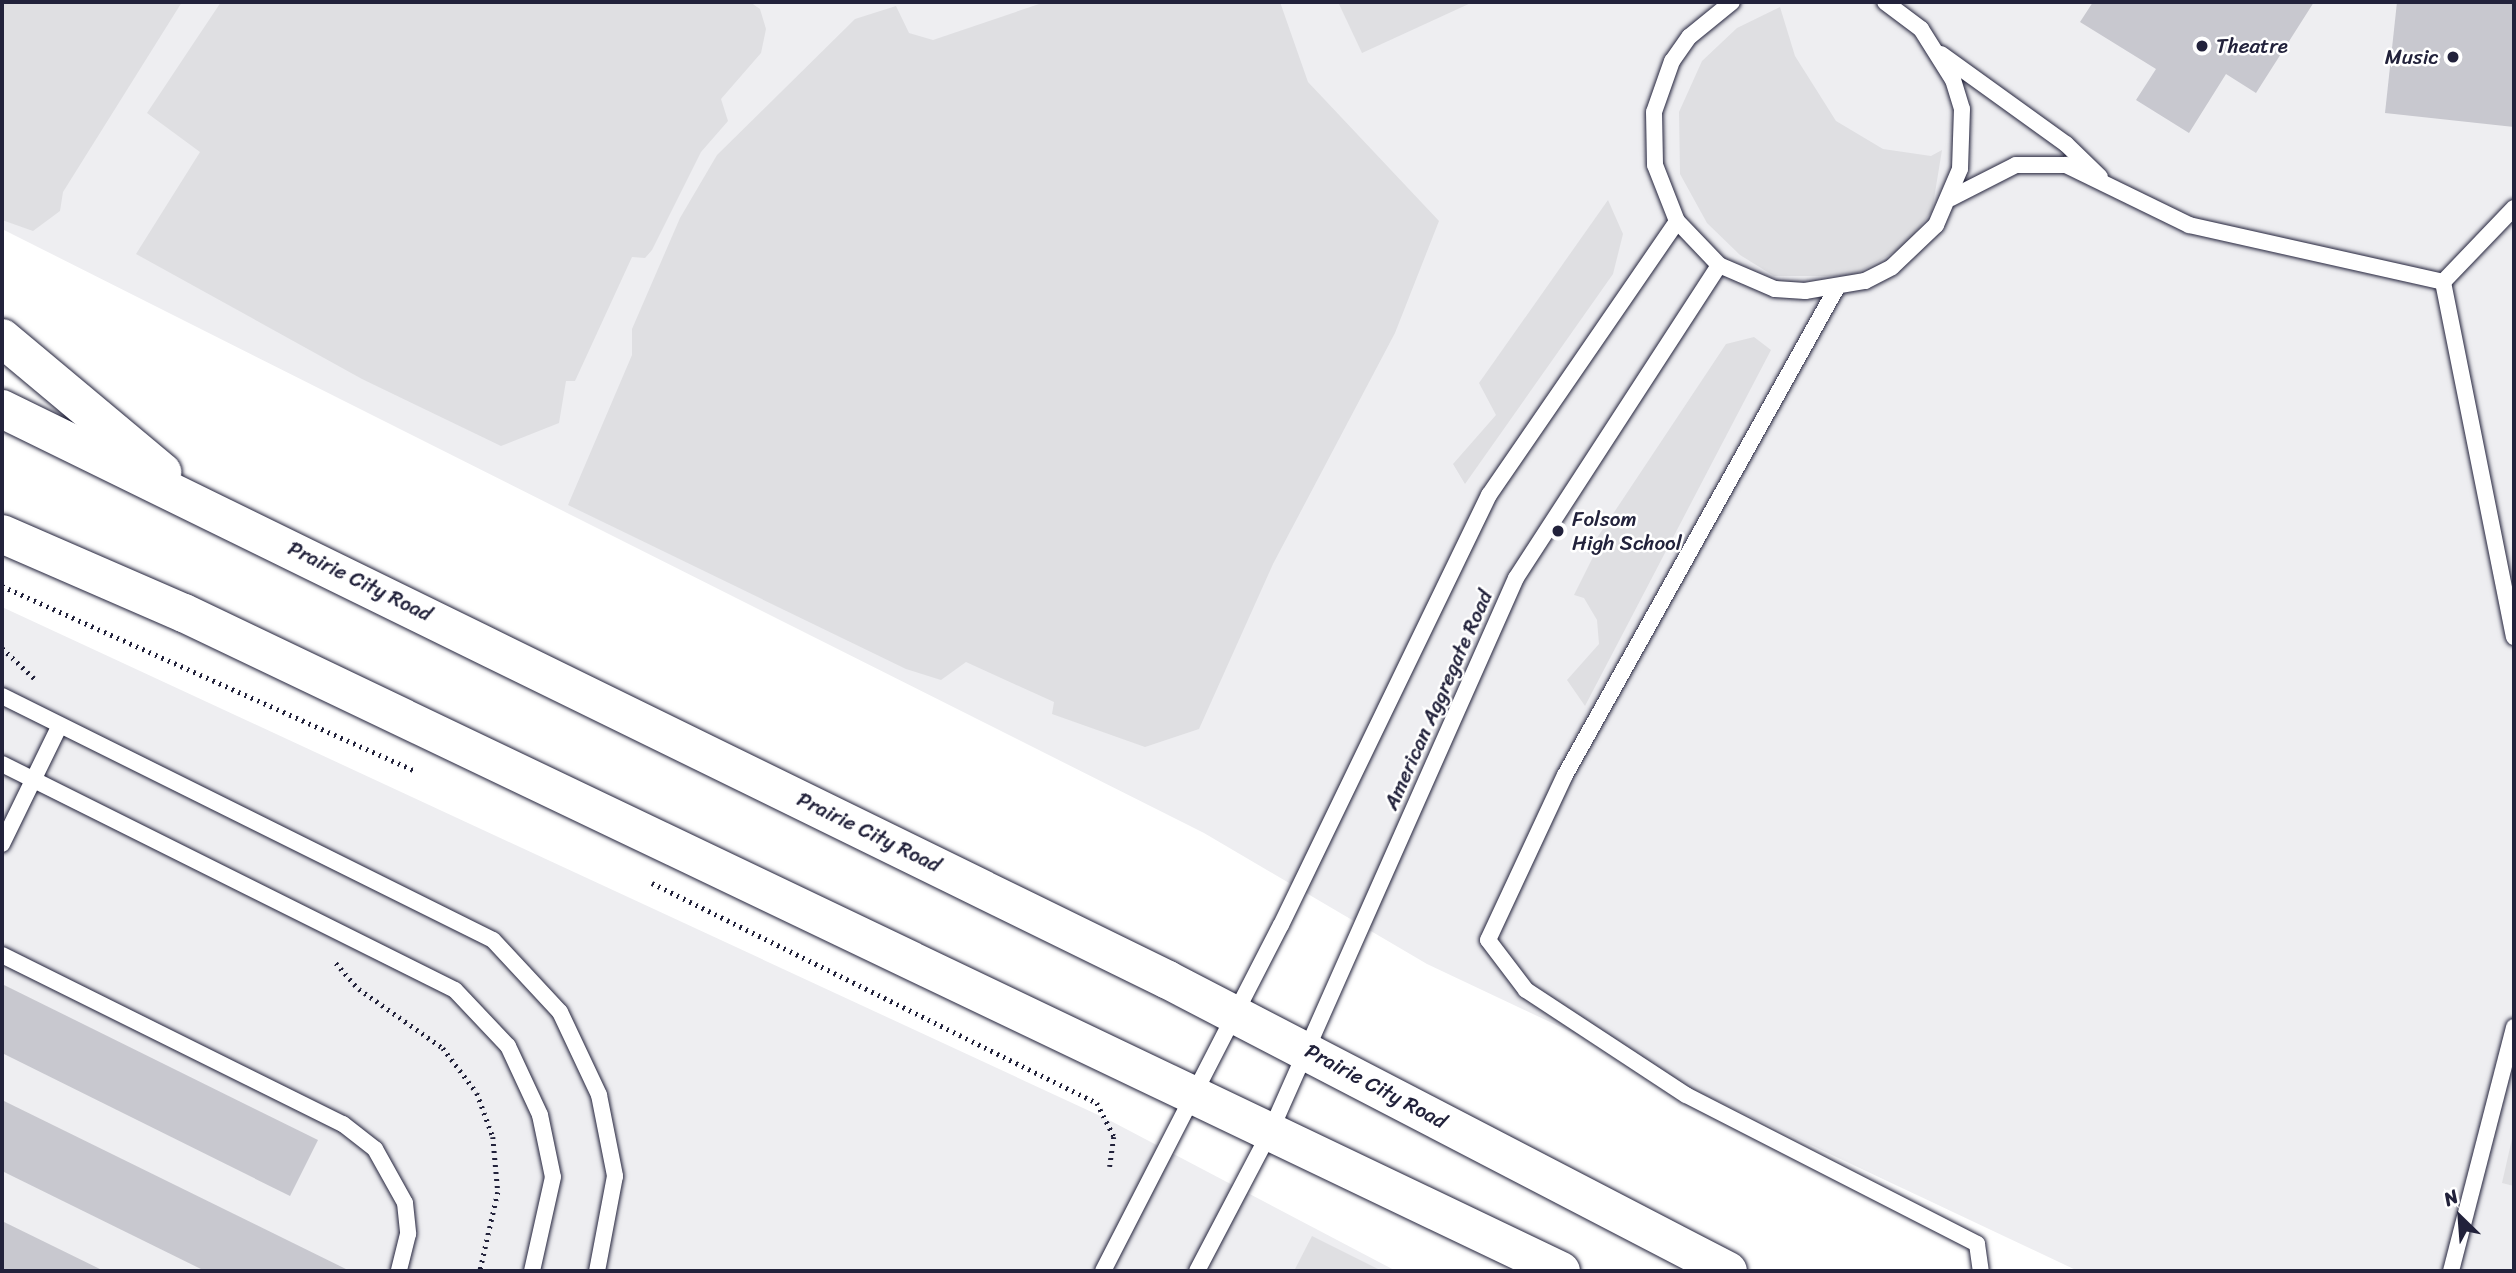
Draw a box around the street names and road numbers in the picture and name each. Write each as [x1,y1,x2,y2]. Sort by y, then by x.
street label: Prairie City Road [284,535,436,627]
street label: American Aggregate Road [1378,586,1498,814]
street label: Prairie City Road [793,786,945,878]
street label: Prairie City Road [1300,1038,1452,1134]

